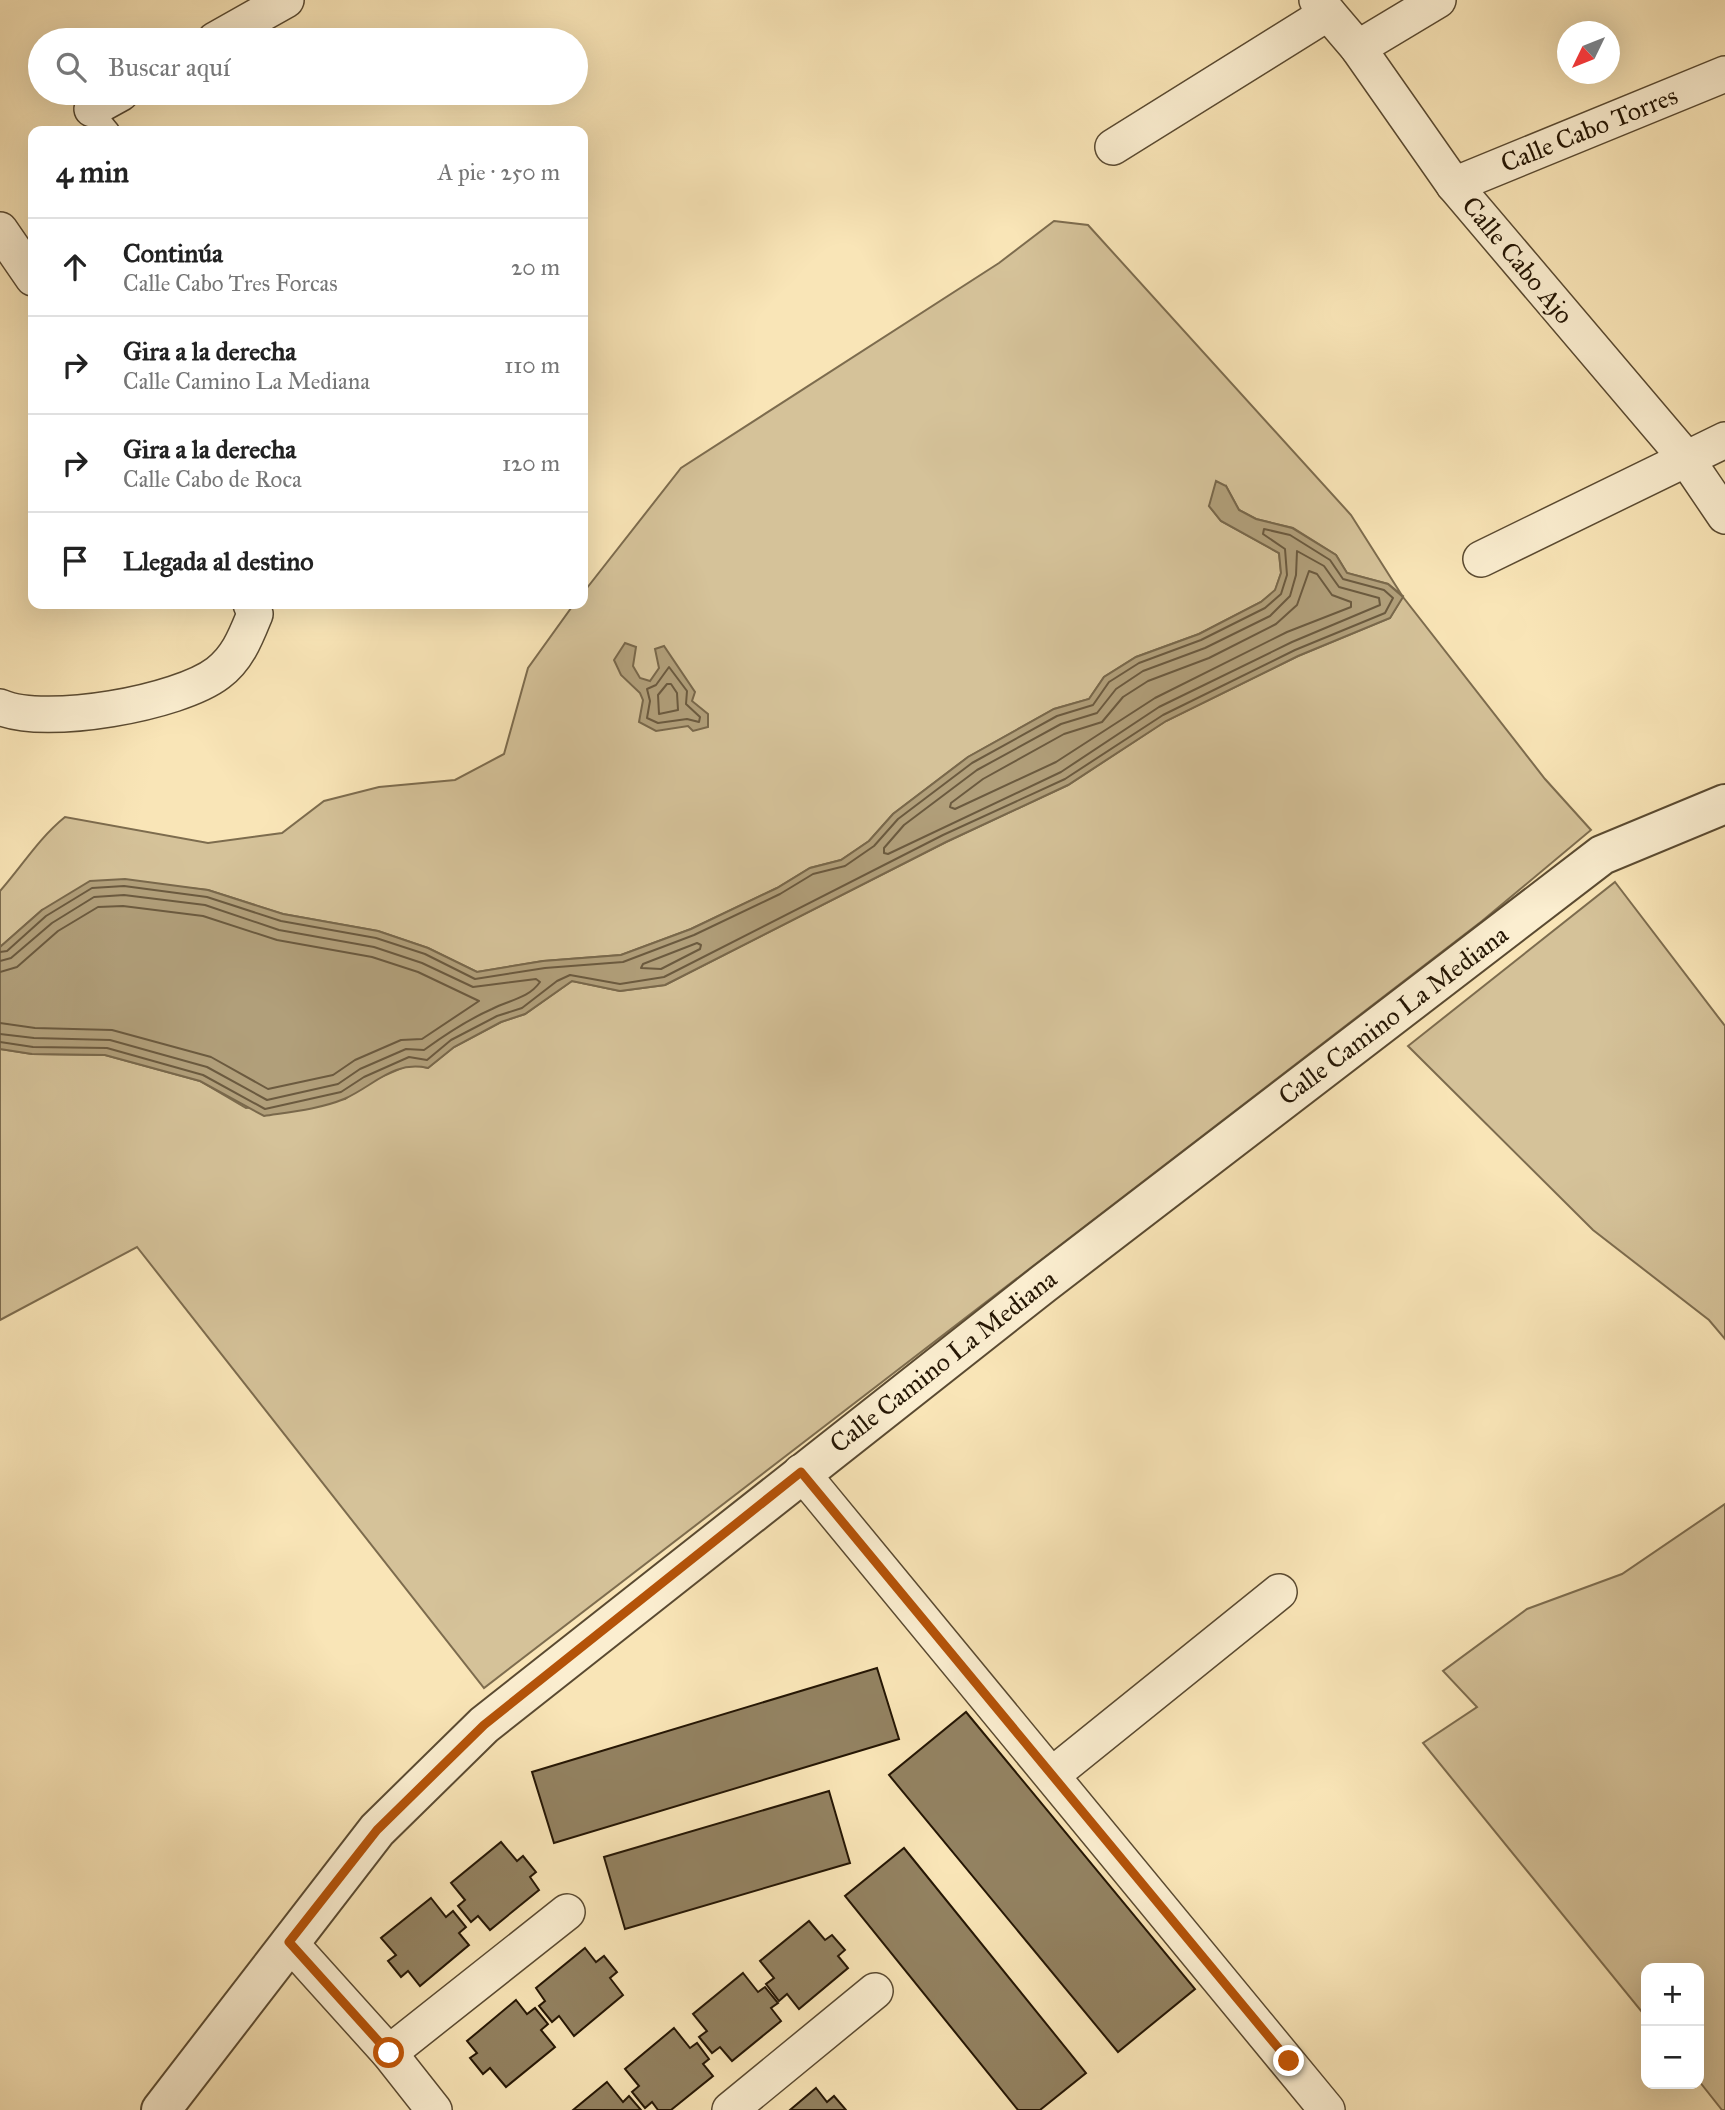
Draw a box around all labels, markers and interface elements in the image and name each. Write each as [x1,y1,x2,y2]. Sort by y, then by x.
north arrow [1557,21,1620,84]
search box [28,28,588,105]
icon: search [52,48,90,86]
text: Buscar aquí [108,51,230,83]
street label: Calle Cabo Torres [1496,79,1682,179]
text: 4 min [56,154,129,190]
text: A pie · 250 m [438,158,560,186]
street label: Calle Cabo Ajo [1455,190,1581,330]
text: Continúa [123,237,223,269]
icon: ahead [56,248,94,286]
text: 20 m [511,253,560,281]
text: Calle Cabo Tres Forcas [123,269,338,297]
text: Gira a la derecha [123,335,296,367]
icon: right [56,346,94,384]
text: 110 m [504,351,560,379]
text: Calle Camino La Mediana [123,367,370,395]
text: Gira a la derecha [123,433,296,465]
icon: right [56,444,94,482]
text: 120 m [502,449,560,477]
text: Calle Cabo de Roca [123,465,302,493]
icon: arrive [56,542,94,580]
text: Llegada al destino [123,545,314,577]
street label: Calle Camino La Mediana [1272,918,1514,1112]
street label: Calle Camino La Mediana [823,1262,1063,1460]
map controls [1641,1963,1704,2089]
button: + [1641,1963,1704,2026]
button: − [1641,2026,1704,2089]
route start [373,2037,404,2068]
route end [1273,2045,1304,2076]

